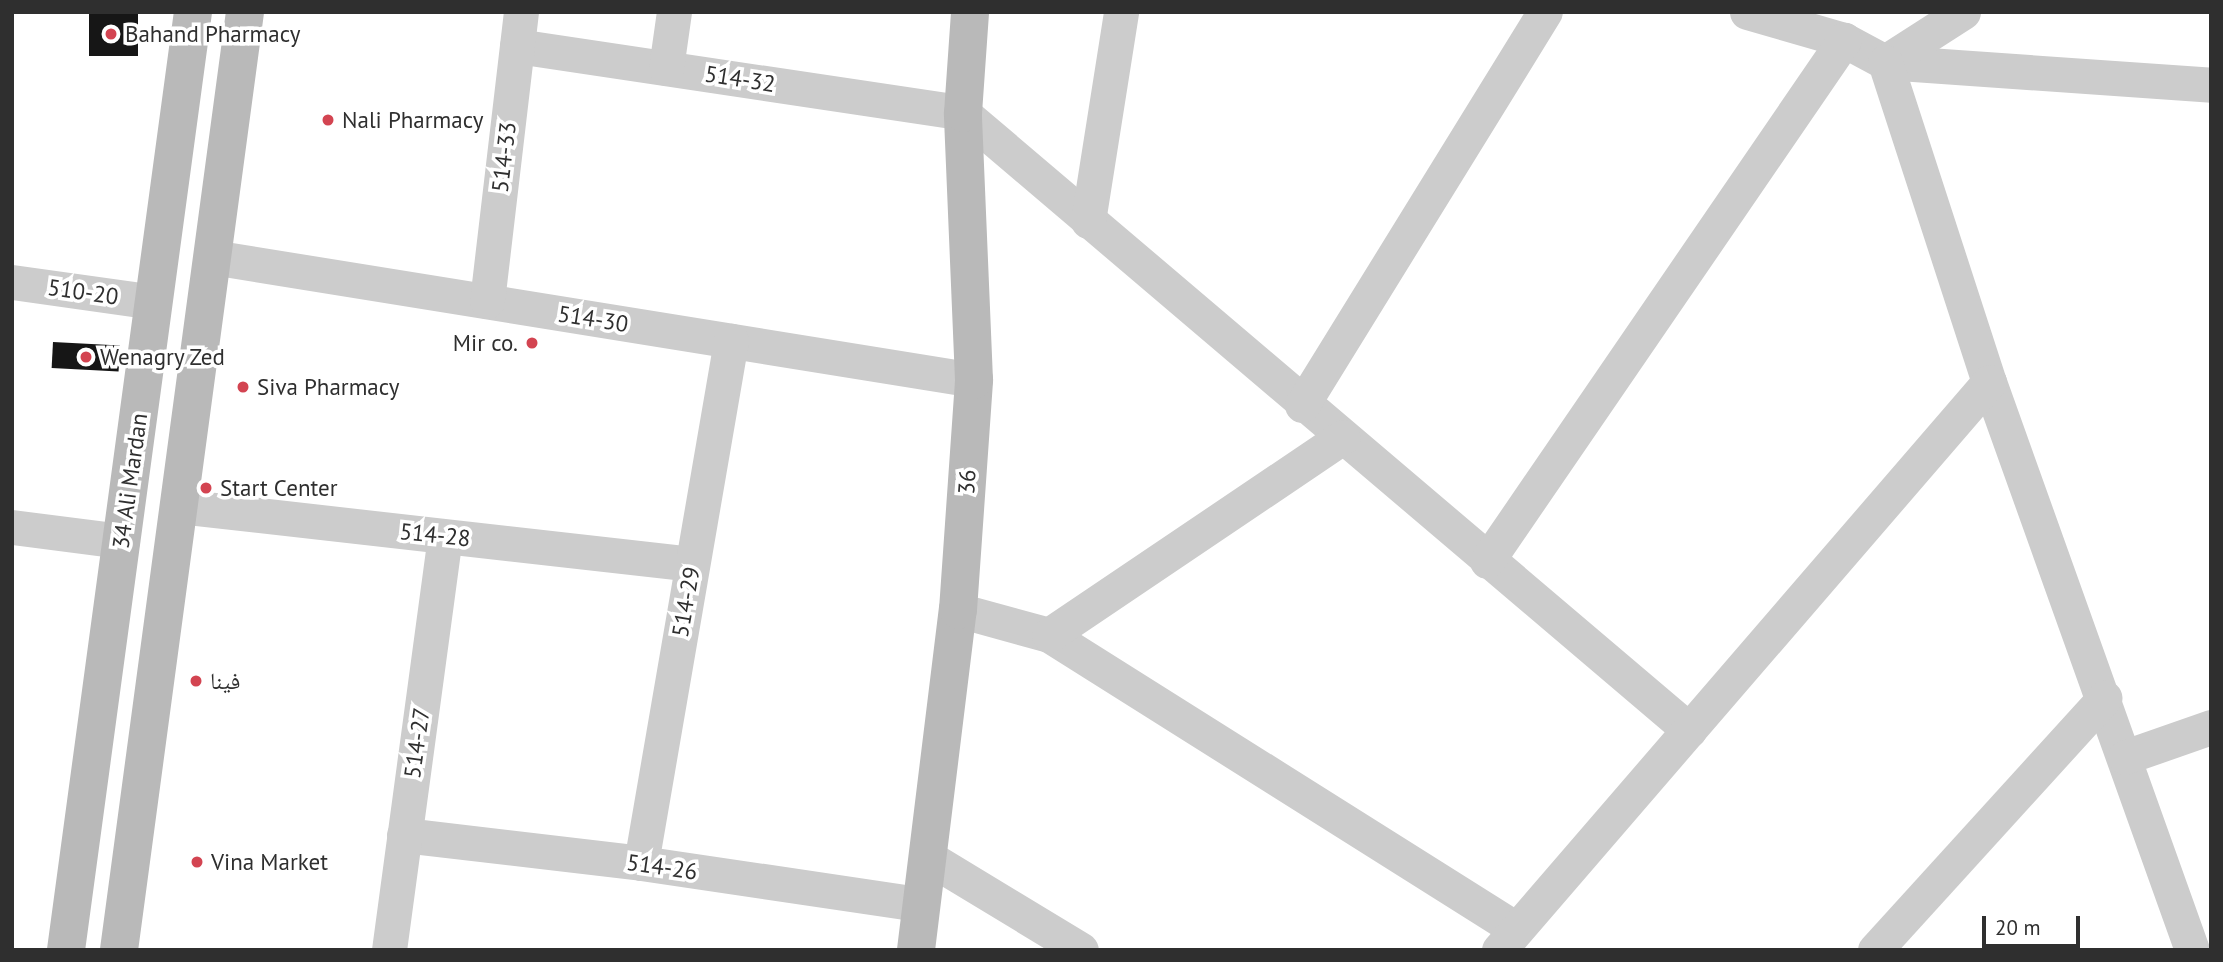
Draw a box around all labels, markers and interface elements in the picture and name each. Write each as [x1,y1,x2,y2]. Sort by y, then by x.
place label: Bahand Pharmacy [125,20,300,48]
marker: Bahand Pharmacy [103,26,119,42]
street label: 514-32 [703,60,777,98]
place label: Nali Pharmacy [342,106,483,134]
marker: Nali Pharmacy [320,112,336,128]
street label: 514-33 [486,120,522,194]
street label: 510-20 [46,273,120,311]
street label: 514-30 [556,300,630,338]
place label: Mir co. [453,329,518,357]
marker: Mir co. [524,335,540,351]
place label: Wenagry Zed [100,343,226,371]
marker: Wenagry Zed [78,349,94,365]
place label: Siva Pharmacy [257,373,400,401]
marker: Siva Pharmacy [235,379,251,395]
street label: 34 Ali Mardan [107,411,153,551]
street label: 36 [952,469,982,495]
place label: Start Center [220,474,338,502]
marker: Start Center [198,480,214,496]
street label: 514-28 [398,518,472,552]
street label: 514-29 [666,565,706,639]
place label: فينا [210,667,240,695]
marker: فينا [188,673,204,689]
street label: 514-27 [398,706,436,780]
place label: Vina Market [211,848,328,876]
street label: 514-26 [625,848,699,886]
marker: Vina Market [189,854,205,870]
scale bar [1985,902,2083,946]
text: 20 m [1995,914,2041,941]

